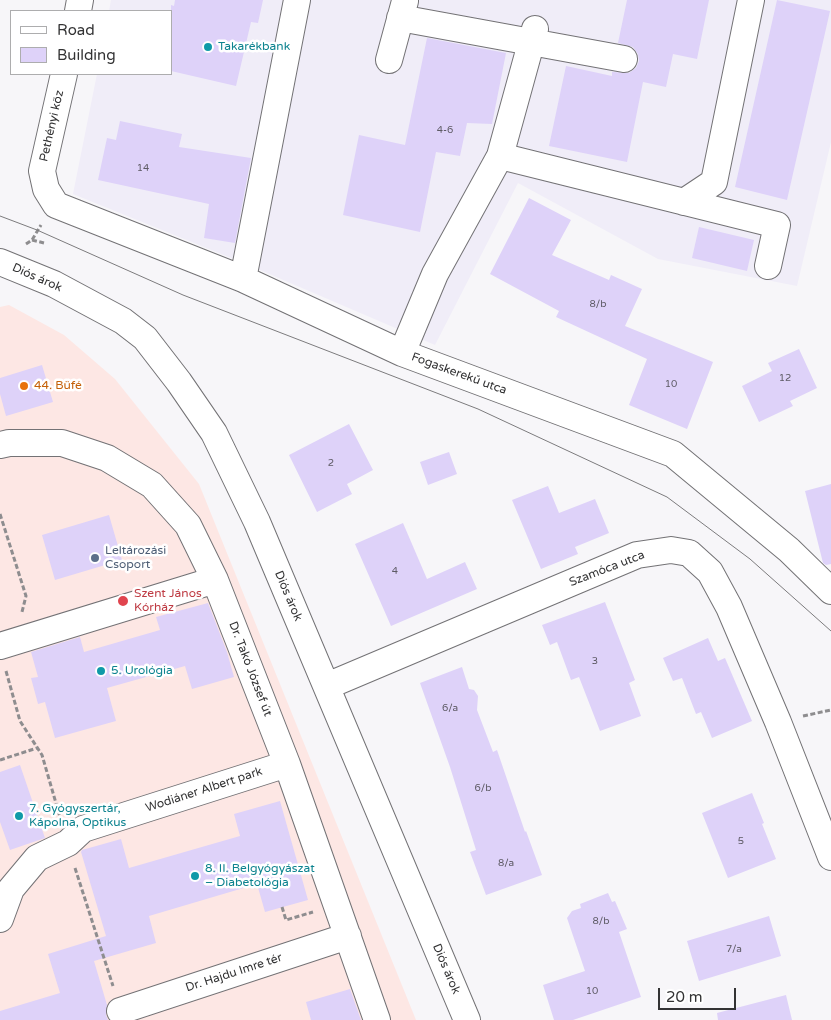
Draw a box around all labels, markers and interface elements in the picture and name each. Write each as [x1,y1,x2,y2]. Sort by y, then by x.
legend [10,10,172,75]
text: Road [57,21,95,39]
place label: Takarékbank [218,40,290,54]
marker: Takarékbank [202,41,214,53]
text: Building [57,46,116,64]
street label: Pethényi köz [37,89,67,163]
house number: 4-6 [437,124,453,136]
house number: 14 [137,162,149,174]
street label: Diós árok [10,261,64,295]
house number: 8/b [589,298,607,310]
street label: Fogaskerekű utca [409,350,509,398]
house number: 12 [779,372,791,384]
house number: 10 [665,378,677,390]
place label: 44. Büfé [34,379,82,393]
marker: 44. Büfé [18,380,30,392]
house number: 2 [328,457,334,469]
place label: Leltározási Csoport [105,544,166,572]
street label: Szamóca utca [567,548,647,590]
marker: Leltározási Csoport [89,552,101,564]
house number: 4 [392,565,398,577]
street label: Diós árok [271,569,305,623]
place label: Szent János Kórház [134,587,202,615]
marker: Szent János Kórház [116,594,130,608]
street label: Dr. Takó József út [225,620,275,718]
house number: 3 [592,655,598,667]
place label: 5. Urológia [111,664,173,678]
marker: 5. Urológia [95,665,107,677]
house number: 6/a [442,702,458,714]
street label: Wodiáner Albert park [144,764,264,816]
house number: 6/b [474,782,492,794]
place label: 7. Gyógyszertár, Kápolna, Optikus [29,802,126,830]
marker: 7. Gyógyszertár, Kápolna, Optikus [13,810,25,822]
house number: 5 [738,835,744,847]
house number: 8/a [498,857,514,869]
place label: 8. II. Belgyógyászat – Diabetológia [205,862,315,890]
marker: 8. II. Belgyógyászat – Diabetológia [189,870,201,882]
house number: 8/b [592,915,610,927]
street label: Diós árok [429,942,463,996]
house number: 7/a [726,943,742,955]
street label: Dr. Hajdu Imre tér [184,951,284,995]
scale bar [661,978,738,1010]
house number: 10 [586,985,598,997]
text: 20 m [666,988,703,1006]

